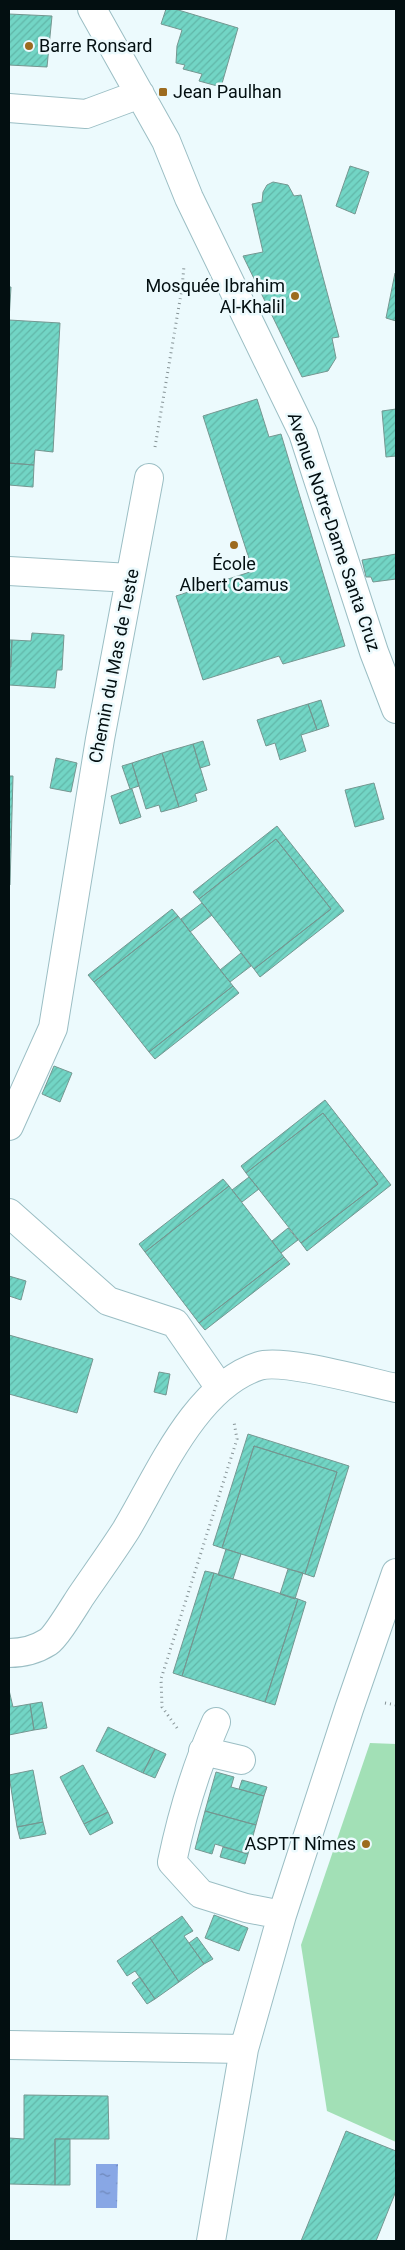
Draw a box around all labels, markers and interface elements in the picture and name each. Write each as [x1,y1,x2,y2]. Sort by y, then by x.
place label: Barre Ronsard [39,35,153,56]
marker: Barre Ronsard [23,40,35,52]
place label: Jean Paulhan [173,81,282,102]
marker: Jean Paulhan [157,86,169,98]
place label: Mosquée Ibrahim Al-Khalil [145,275,285,317]
marker: Mosquée Ibrahim Al-Khalil [289,290,301,302]
street label: Avenue Notre-Dame Santa Cruz [284,410,385,654]
marker: École Albert Camus [228,539,240,551]
place label: École Albert Camus [179,553,289,595]
street label: Chemin du Mas de Teste [84,567,143,765]
place label: ASPTT Nîmes [245,1833,356,1854]
marker: ASPTT Nîmes [360,1838,372,1850]

